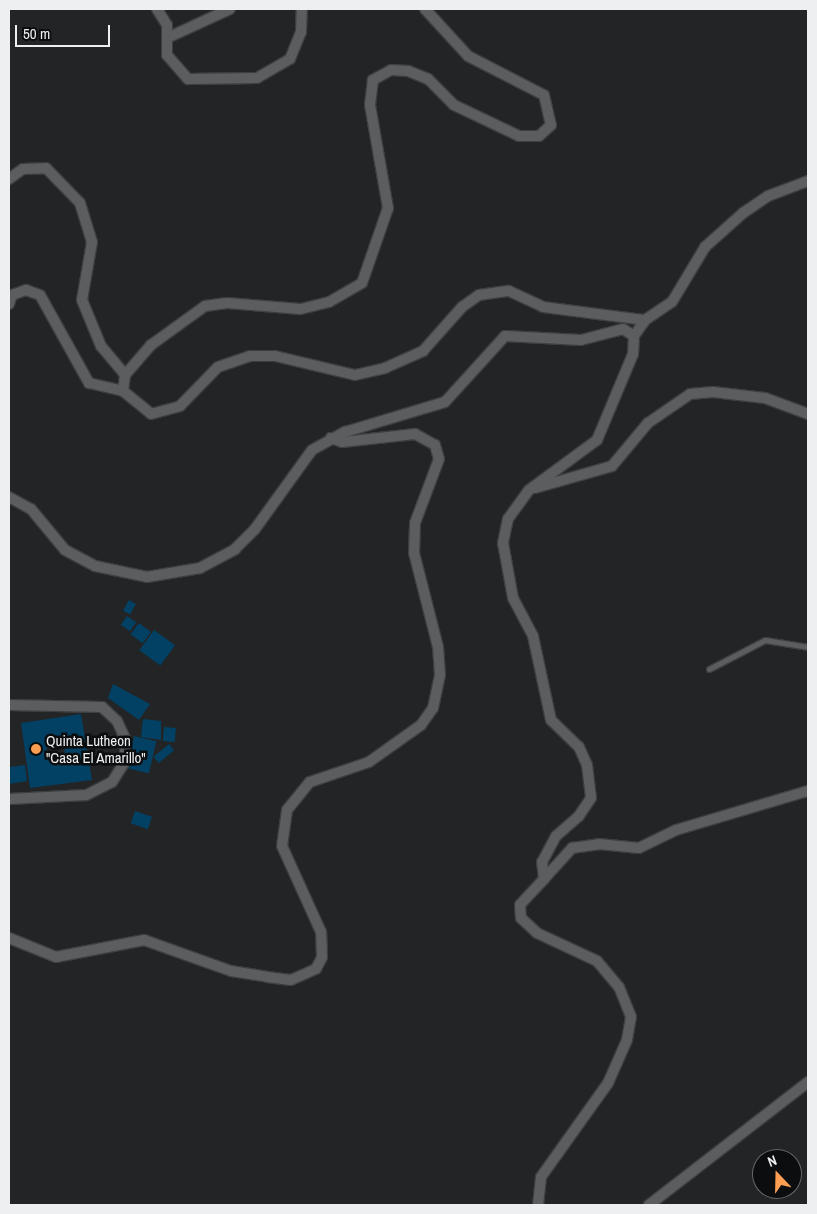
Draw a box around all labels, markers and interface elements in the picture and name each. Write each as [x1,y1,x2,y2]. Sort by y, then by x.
scale bar [18,15,112,47]
text: 50 m [23,23,50,44]
place label: Quinta Lutheon "Casa El Amarillo" [46,731,146,766]
marker: Quinta Lutheon "Casa El Amarillo" [30,743,42,755]
north arrow [752,1149,802,1199]
text: N [765,1151,779,1171]

